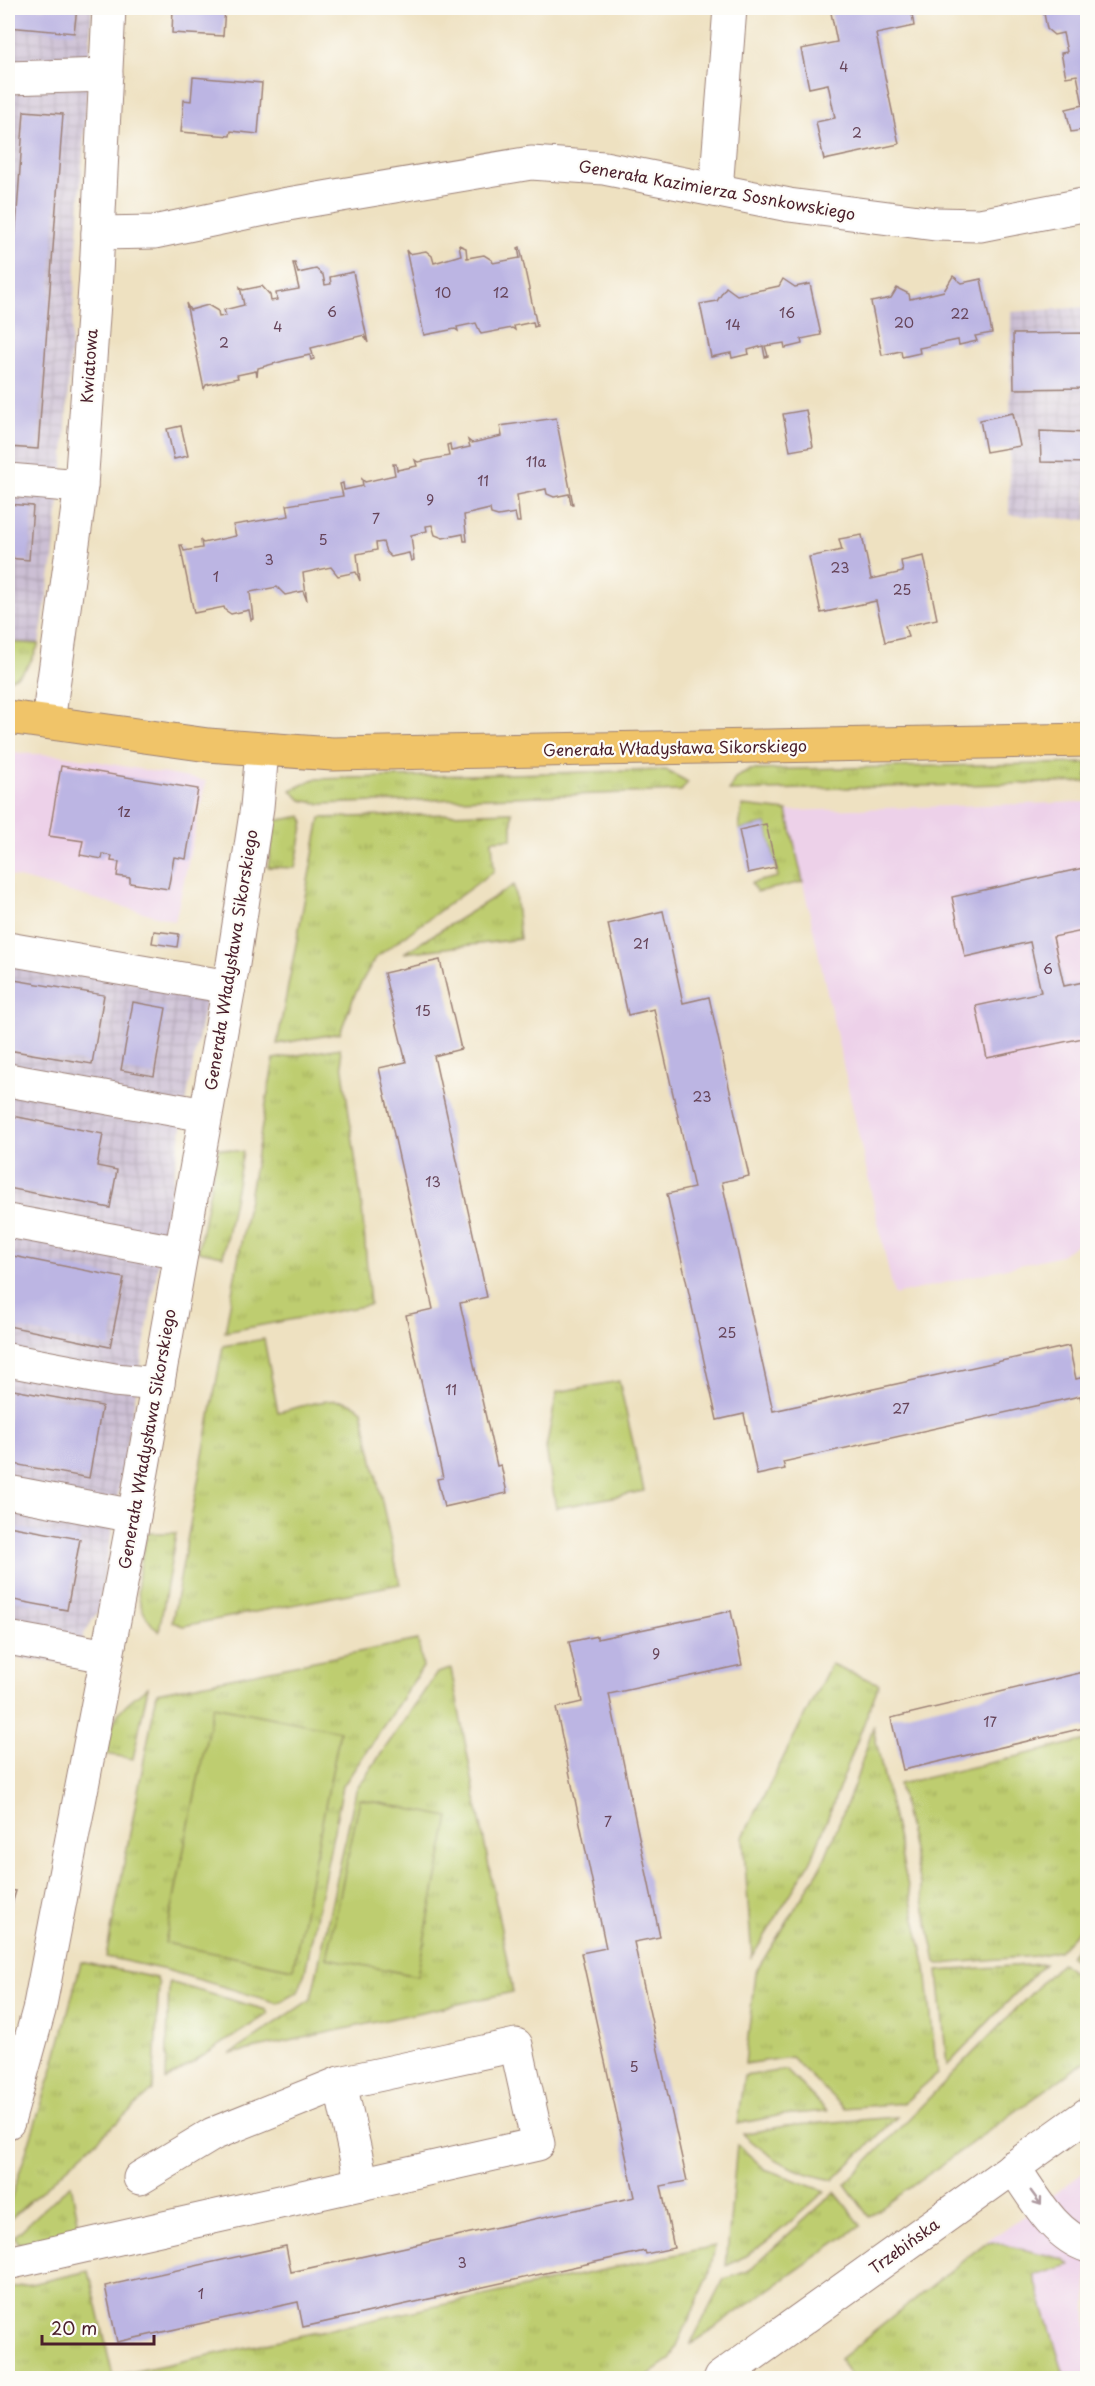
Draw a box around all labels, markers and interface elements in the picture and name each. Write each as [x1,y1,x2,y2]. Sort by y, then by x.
house number: 4 [839,56,849,77]
house number: 2 [852,122,862,143]
street label: Generała Kazimierza Sosnkowskiego [577,153,857,225]
house number: 10 [435,282,451,303]
house number: 12 [493,282,509,303]
house number: 6 [327,301,337,322]
house number: 16 [779,302,795,323]
house number: 22 [951,303,969,324]
house number: 20 [894,312,914,333]
house number: 14 [725,314,741,335]
house number: 4 [273,316,283,337]
street label: Kwiatowa [73,328,103,404]
house number: 2 [219,332,229,353]
house number: 11a [526,451,547,472]
house number: 11 [477,470,489,491]
house number: 9 [426,489,434,510]
house number: 7 [372,508,380,529]
house number: 5 [318,529,328,550]
house number: 3 [264,549,274,570]
house number: 23 [831,557,849,578]
house number: 1 [213,566,219,587]
house number: 25 [893,579,911,600]
street label: Generała Władysława Sikorskiego [543,733,807,761]
house number: 1z [118,801,131,822]
street label: Generała Władysława Sikorskiego [198,828,263,1092]
house number: 21 [633,933,649,954]
house number: 6 [1043,958,1053,979]
house number: 15 [415,1000,431,1021]
house number: 23 [693,1086,711,1107]
house number: 13 [425,1171,441,1192]
street label: Generała Władysława Sikorskiego [111,1307,181,1571]
house number: 25 [718,1322,736,1343]
house number: 11 [445,1379,457,1400]
house number: 27 [892,1398,910,1419]
house number: 9 [652,1643,660,1664]
house number: 17 [983,1711,997,1732]
house number: 7 [604,1811,612,1832]
house number: 5 [629,2056,639,2077]
one-way arrow [1029,2190,1042,2206]
street label: Trzebińska [863,2211,944,2279]
house number: 3 [457,2252,467,2273]
house number: 1 [198,2283,204,2304]
scale bar [42,2308,154,2346]
text: 20 m [51,2314,97,2341]

